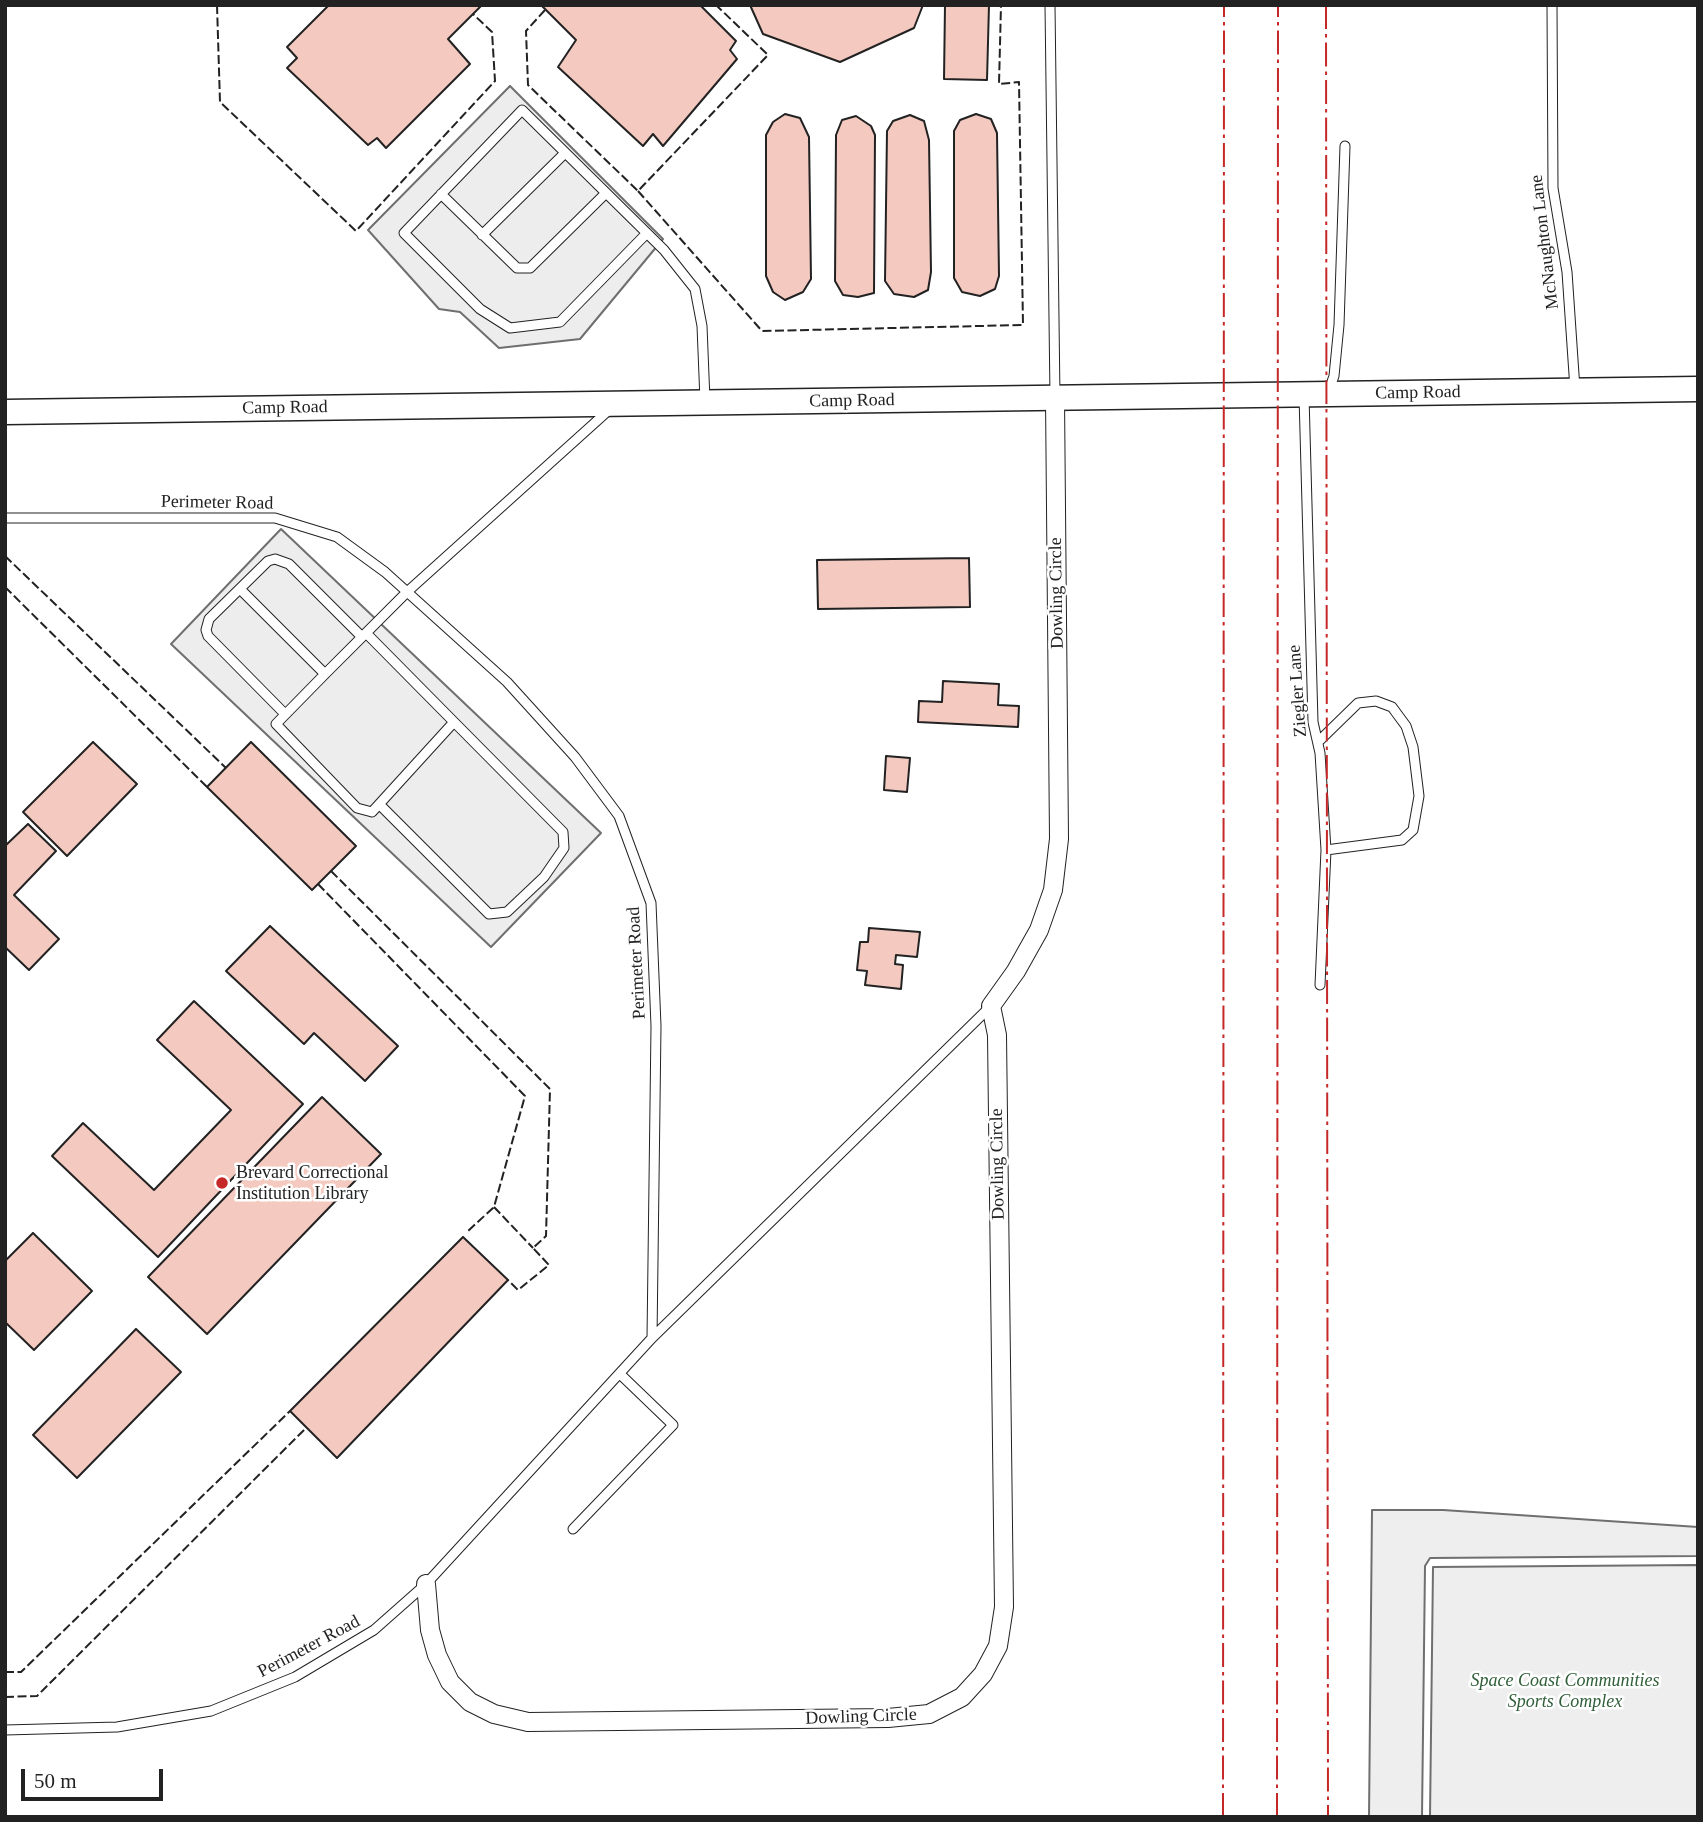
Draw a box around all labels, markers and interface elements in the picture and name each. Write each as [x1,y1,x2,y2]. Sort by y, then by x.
street label: McNaughton Lane [1526,173,1564,311]
street label: Camp Road [1375,381,1461,405]
street label: Camp Road [809,389,895,413]
street label: Camp Road [242,396,328,420]
street label: Perimeter Road [161,491,273,515]
street label: Dowling Circle [1045,537,1069,649]
street label: Ziegler Lane [1284,644,1312,738]
street label: Perimeter Road [623,906,651,1020]
street label: Dowling Circle [986,1108,1010,1220]
place label: Brevard Correctional Institution Library [236,1162,388,1204]
marker: Brevard Correctional Institution Library [214,1175,230,1191]
street label: Perimeter Road [254,1611,364,1683]
park label: Space Coast Communities Sports Complex [1471,1670,1659,1712]
street label: Dowling Circle [805,1704,917,1730]
scale bar [24,1756,166,1800]
text: 50 m [34,1769,77,1793]

